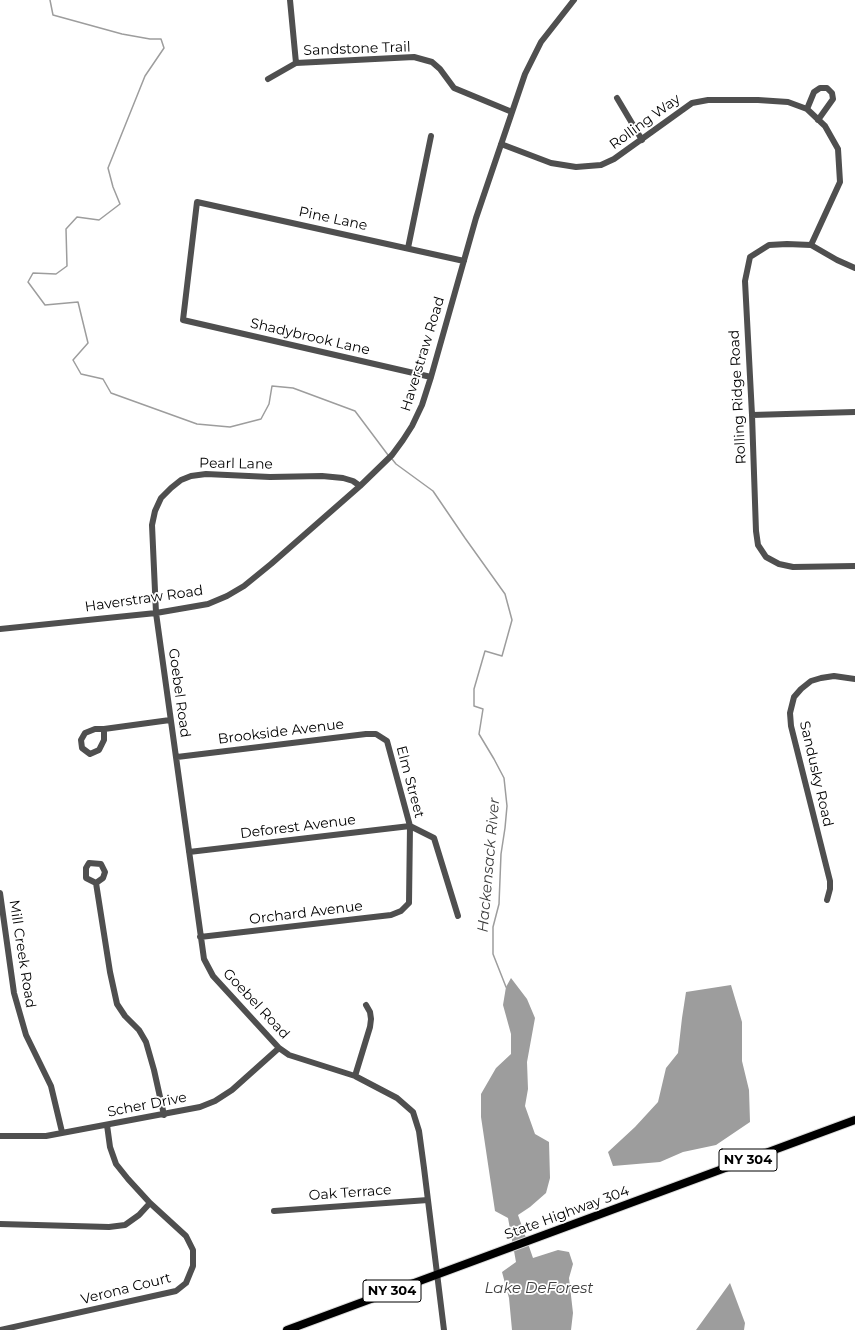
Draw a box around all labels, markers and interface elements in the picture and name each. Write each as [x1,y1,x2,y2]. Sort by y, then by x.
street label: Sandstone Trail [303,39,411,59]
street label: Rolling Way [606,91,684,153]
street label: Pine Lane [297,204,369,234]
street label: Haverstraw Road [398,295,448,413]
street label: Shadybrook Lane [249,315,371,359]
street label: Rolling Ridge Road [726,329,750,465]
street label: Pearl Lane [199,455,273,473]
street label: Haverstraw Road [84,582,204,616]
street label: Goebel Road [164,647,194,739]
street label: Brookside Avenue [217,716,345,748]
street label: Sandusky Road [796,720,836,828]
street label: Elm Street [392,744,428,820]
water label: Hackensack River [474,797,504,933]
street label: Deforest Avenue [239,812,357,842]
street label: Orchard Avenue [248,898,364,928]
street label: Mill Creek Road [5,899,39,1009]
street label: Goebel Road [219,965,293,1043]
street label: Scher Drive [106,1089,188,1121]
road number: NY 304 [719,1149,777,1171]
street label: Oak Terrace [308,1182,392,1204]
street label: State Highway 304 [502,1183,632,1243]
street label: Verona Court [79,1270,173,1308]
road number: NY 304 [363,1280,421,1302]
water label: Lake DeForest [485,1280,593,1298]

